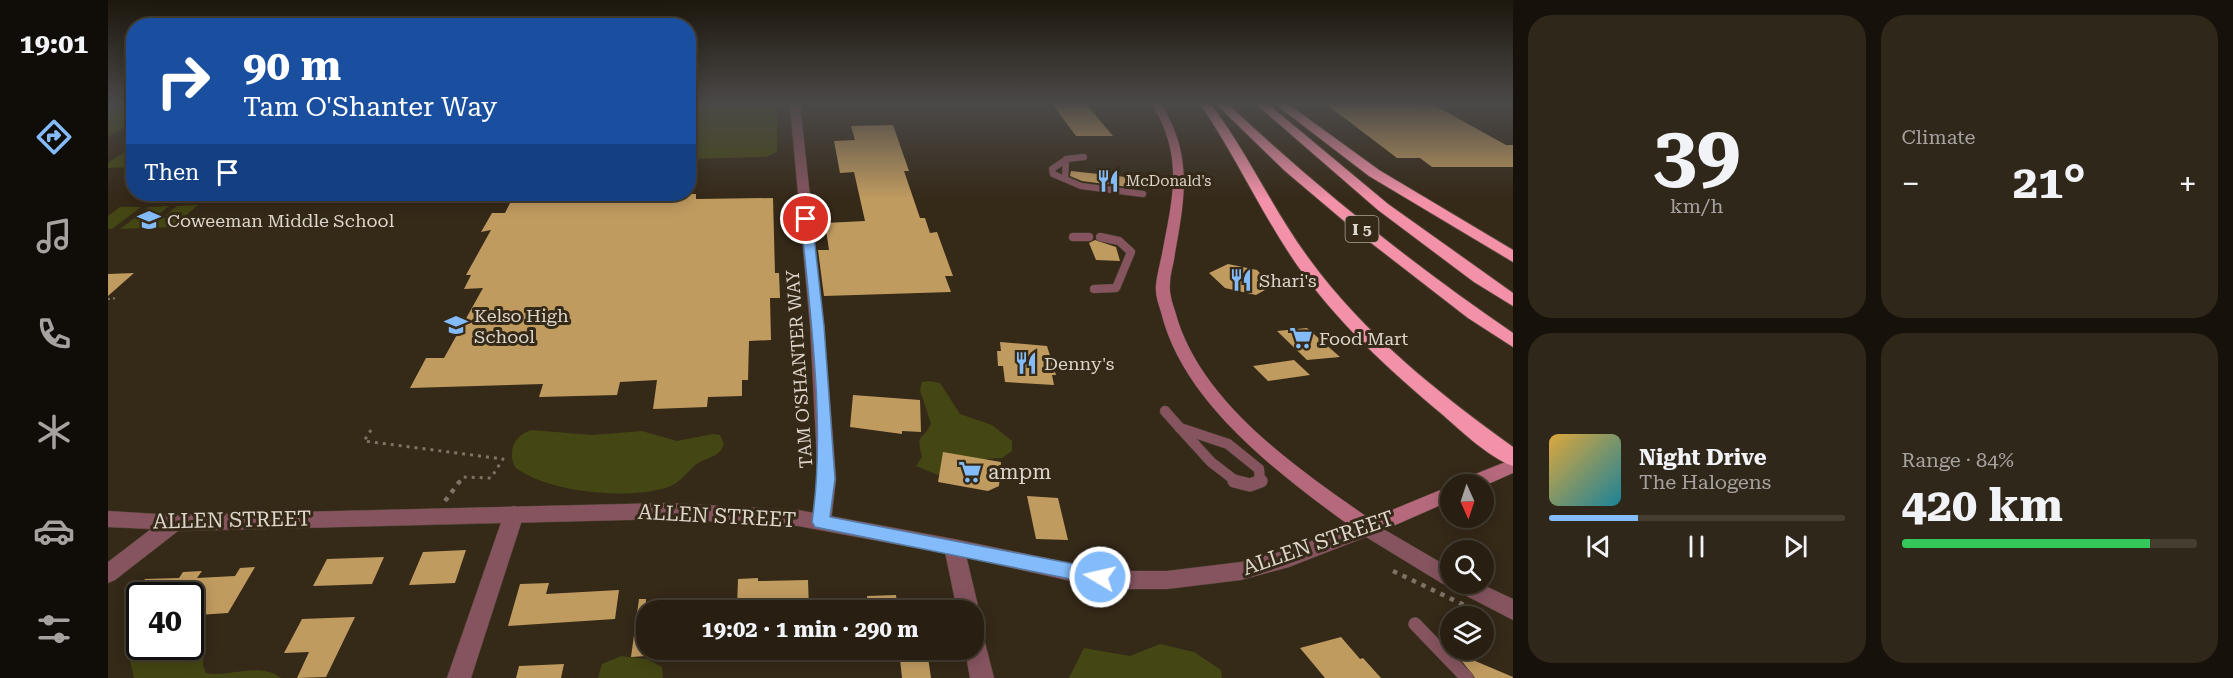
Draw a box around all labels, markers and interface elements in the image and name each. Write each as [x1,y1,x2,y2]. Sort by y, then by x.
text: 19:01 [20,28,88,60]
text: 90 m [243,41,341,90]
icon: right [144,42,222,120]
text: Tam O'Shanter Way [243,91,497,123]
text: 39 [1653,109,1740,200]
icon: directions [33,116,75,158]
text: Climate [1902,125,1976,149]
icon: arrive [211,156,244,189]
text: 21° [2013,156,2086,209]
text: Then [144,160,199,185]
text: − [1902,164,1920,203]
text: + [2179,164,2197,203]
restaurant icon: McDonald's [1095,168,1121,194]
place label: McDonald's [1126,172,1212,190]
pin [780,193,831,244]
text: km/h [1670,194,1724,218]
icon: arrive [789,202,822,235]
school or university icon: Coweeman Middle School [136,207,162,233]
place label: Coweeman Middle School [167,210,395,231]
icon: music [33,215,75,257]
road number: I 5 [1346,216,1378,242]
restaurant icon: Shari's [1228,267,1254,293]
street label: TAM O'SHANTER WAY [782,268,816,469]
place label: Shari's [1259,270,1317,291]
place label: Kelso High School [474,305,569,347]
school or university icon: Kelso High School [443,312,469,338]
icon: phone [33,313,75,355]
supermarket icon: Food Mart [1288,325,1314,351]
place label: Food Mart [1319,328,1409,349]
restaurant icon: Denny's [1013,350,1039,376]
place label: Denny's [1044,353,1114,374]
icon: climate [33,411,75,453]
text: Night Drive [1639,445,1767,470]
text: Range · 84% [1902,448,2014,472]
supermarket icon: ampm [957,459,983,485]
place label: ampm [988,460,1051,484]
text: The Halogens [1639,470,1771,494]
north arrow [1440,474,1494,528]
map controls [1440,474,1494,660]
text: 420 km [1902,479,2063,532]
street label: ALLEN STREET [637,500,797,532]
street label: ALLEN STREET [1239,506,1397,580]
street label: ALLEN STREET [153,507,311,533]
icon: car [33,510,75,552]
icon: previous [1582,530,1615,563]
icon: pause [1680,530,1713,563]
icon: next [1779,530,1812,563]
button: search [1440,540,1494,594]
position arrow [1068,545,1132,609]
speed limit sign: 40 [126,582,204,660]
button: layers [1440,606,1494,660]
icon: filters [33,608,75,650]
text: 19:02 · 1 min · 290 m [701,617,919,642]

